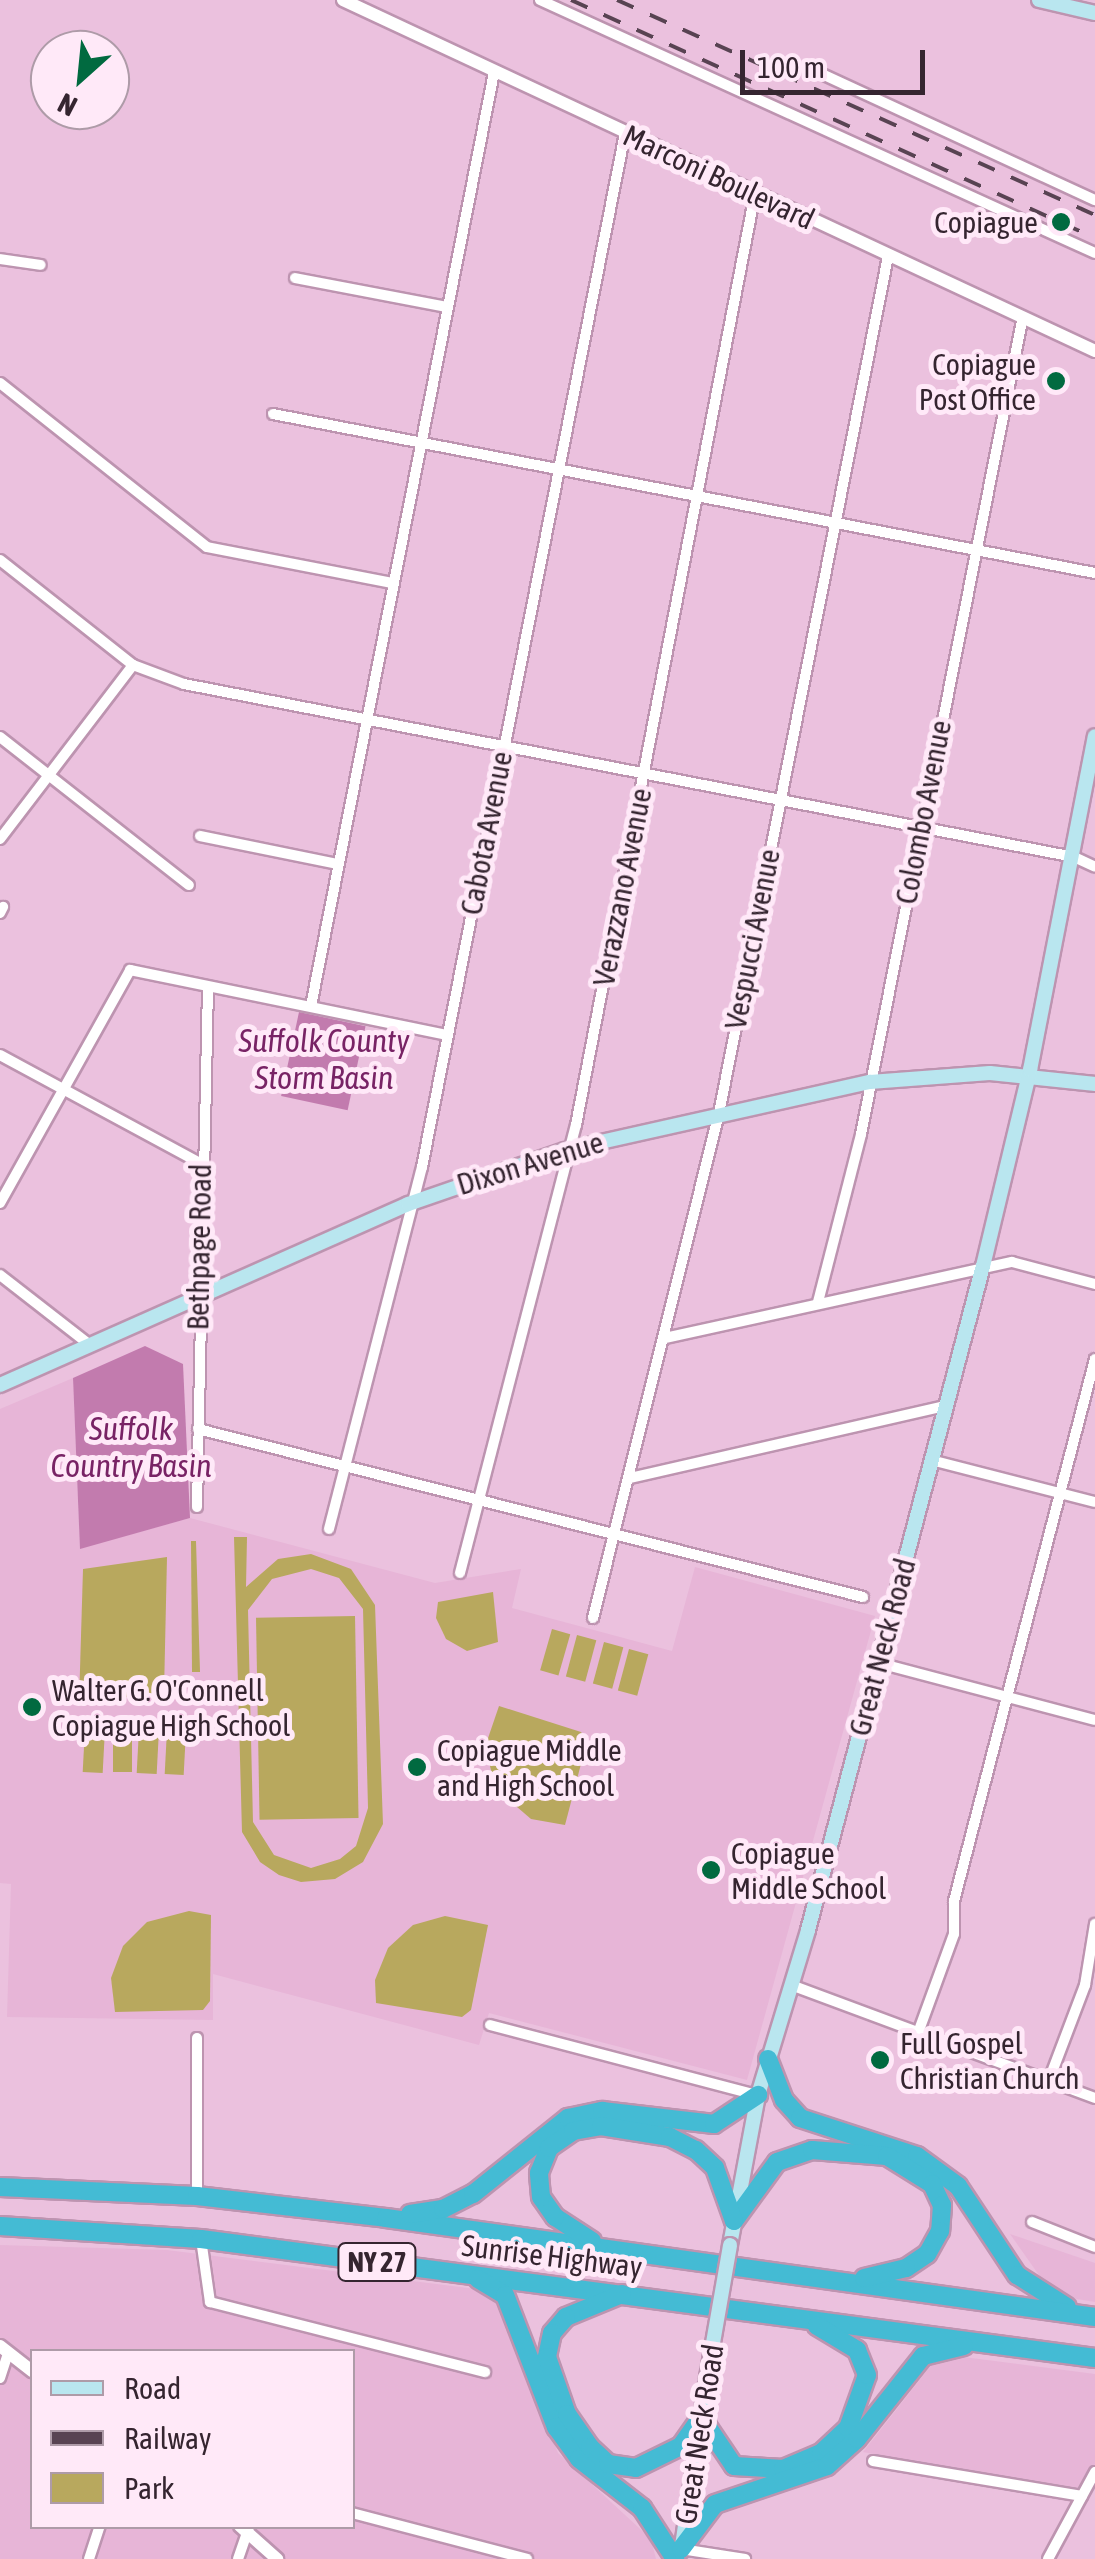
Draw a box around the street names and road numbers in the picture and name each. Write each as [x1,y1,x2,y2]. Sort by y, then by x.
street label: Marconi Boulevard [618,117,820,237]
street label: Colombo Avenue [888,717,958,907]
street label: Cabota Avenue [453,748,519,918]
street label: Verazzano Avenue [585,785,659,989]
street label: Vespucci Avenue [717,846,787,1032]
street label: Dixon Avenue [452,1124,608,1202]
street label: Bethpage Road [180,1163,218,1331]
street label: Great Neck Road [841,1554,923,1740]
street label: Sunrise Highway [460,2227,644,2285]
road number: NY 27 [337,2239,417,2285]
street label: Great Neck Road [667,2341,731,2527]

